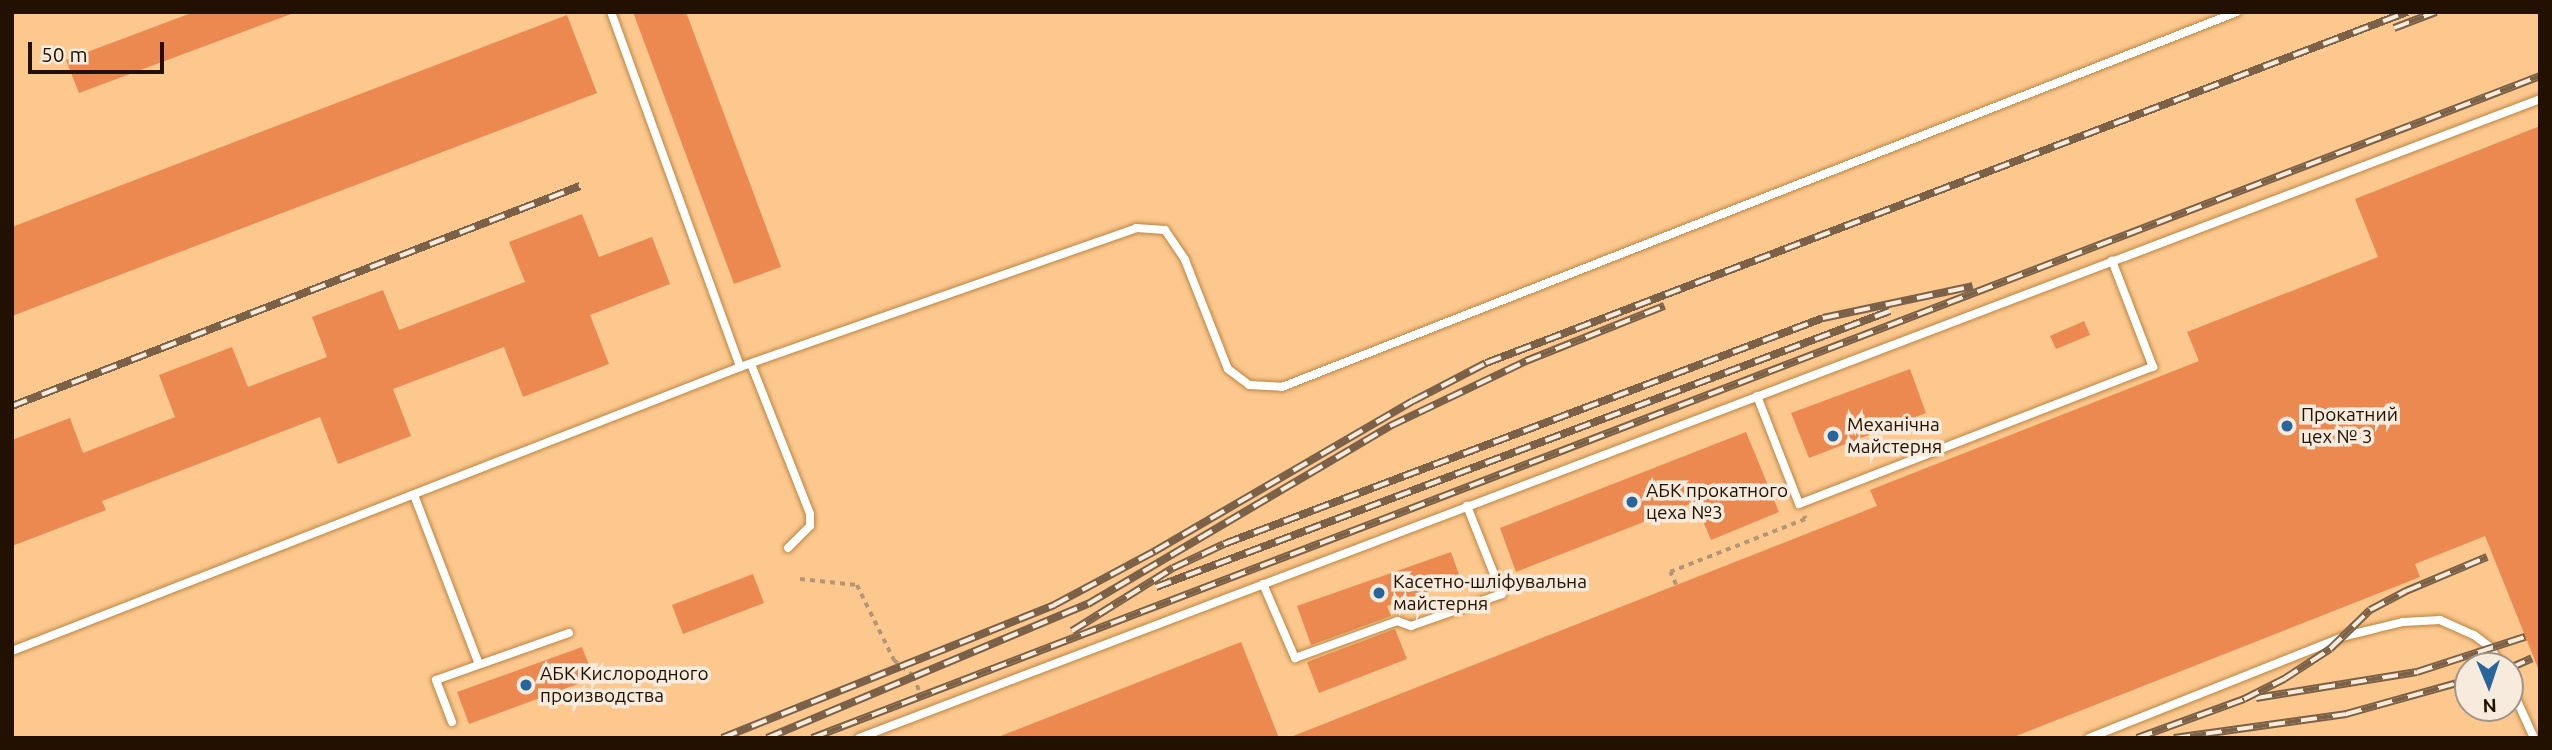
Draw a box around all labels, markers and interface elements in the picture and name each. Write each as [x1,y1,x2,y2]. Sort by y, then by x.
scale bar [32,28,168,72]
text: 50 m [41,42,88,66]
place label: Прокатний цех № 3 [2301,404,2398,448]
place label: Механічна майстерня [1847,414,1942,458]
marker: Прокатний цех № 3 [2279,418,2295,434]
marker: Механічна майстерня [1825,428,1841,444]
place label: АБК прокатного цеха №3 [1646,480,1788,524]
marker: АБК прокатного цеха №3 [1624,494,1640,510]
place label: Касетно-шліфувальна майстерня [1393,571,1587,615]
marker: Касетно-шліфувальна майстерня [1371,585,1387,601]
north arrow [2454,652,2524,722]
place label: АБК Кислородного производства [540,663,709,707]
marker: АБК Кислородного производства [518,677,534,693]
text: N [2482,695,2497,717]

